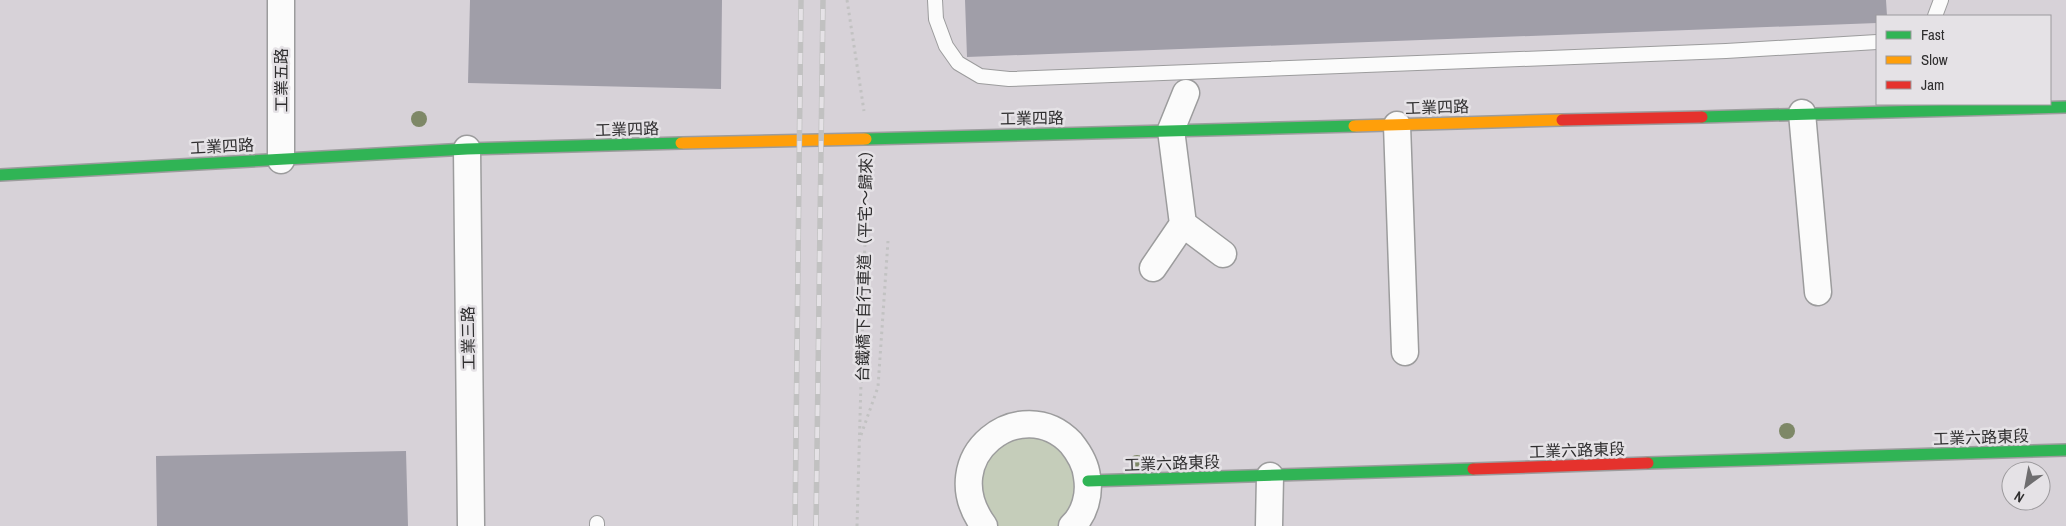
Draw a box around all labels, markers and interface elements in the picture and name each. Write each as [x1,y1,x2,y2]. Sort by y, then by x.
legend [1876,15,2051,105]
text: Fast [1921,24,1945,45]
street label: 工業五路 [270,48,292,112]
text: Slow [1921,49,1948,70]
text: Jam [1921,74,1944,95]
street label: 工業四路 [1405,95,1469,119]
street label: 工業四路 [1000,106,1064,130]
street label: 工業四路 [595,117,659,141]
street label: 工業四路 [189,133,255,159]
street label: 台鐵橋下自行車道（平宅～歸來） [851,142,877,382]
street label: 工業三路 [456,306,480,370]
street label: 工業六路東段 [1933,424,2029,450]
street label: 工業六路東段 [1529,437,1625,463]
street label: 工業六路東段 [1124,450,1220,476]
north arrow [2001,461,2051,511]
text: N [2011,487,2027,507]

